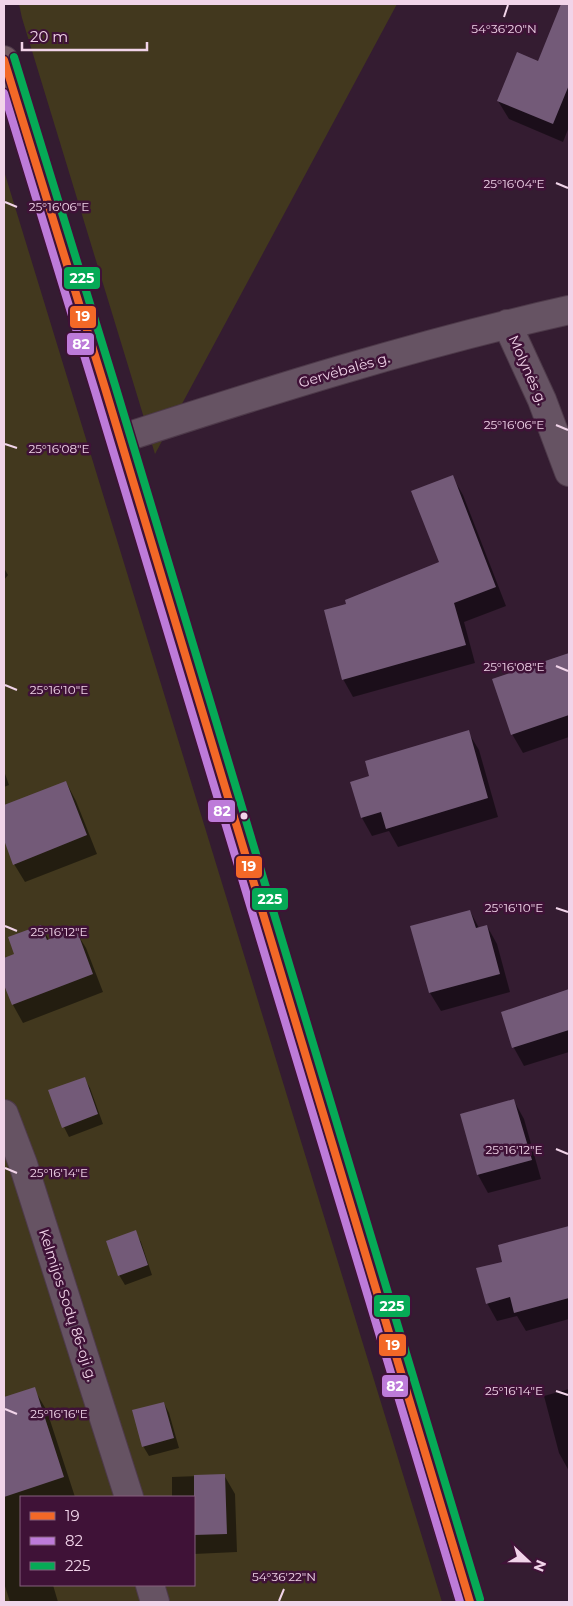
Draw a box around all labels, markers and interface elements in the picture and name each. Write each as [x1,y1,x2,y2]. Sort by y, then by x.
scale bar [22,20,148,52]
text: 54°36'20"N [471,21,537,36]
text: 20 m [30,27,68,46]
text: 25°16'04"E [483,176,545,191]
text: 25°16'06"E [29,199,89,214]
line badge: 225 [63,266,101,290]
text: 225 [70,269,94,287]
line badge: 19 [69,305,97,329]
text: 19 [76,307,90,325]
line badge: 82 [66,332,95,356]
street label: Molynės g. [505,332,551,408]
text: 82 [72,335,90,353]
street label: Gervėbalės g. [296,348,392,392]
text: 25°16'06"E [484,417,544,432]
text: 25°16'08"E [28,441,90,456]
text: 25°16'08"E [483,659,545,674]
text: 25°16'10"E [30,682,88,697]
line badge: 82 [207,799,236,823]
text: 82 [213,802,231,820]
unlabelled marker [239,811,249,821]
line badge: 19 [235,855,263,879]
text: 19 [242,857,256,875]
line badge: 225 [251,887,289,911]
text: 225 [258,890,282,908]
text: 25°16'10"E [485,900,543,915]
text: 25°16'12"E [30,924,88,939]
text: 25°16'12"E [485,1142,543,1157]
text: 25°16'14"E [30,1165,88,1180]
street label: Kelmijos Sodų 86-oji g. [35,1227,101,1383]
line badge: 225 [373,1294,411,1318]
text: 225 [380,1297,404,1315]
line badge: 19 [378,1333,407,1357]
text: 19 [386,1336,400,1354]
line badge: 82 [381,1374,409,1398]
text: 82 [386,1377,404,1395]
text: 25°16'14"E [485,1383,543,1398]
text: 25°16'16"E [30,1406,88,1421]
legend [20,1496,195,1586]
text: 19 [65,1506,80,1525]
text: 82 [65,1531,83,1550]
north arrow [503,1536,553,1586]
text: 225 [65,1556,91,1575]
text: N [530,1557,551,1574]
text: 54°36'22"N [252,1569,316,1584]

